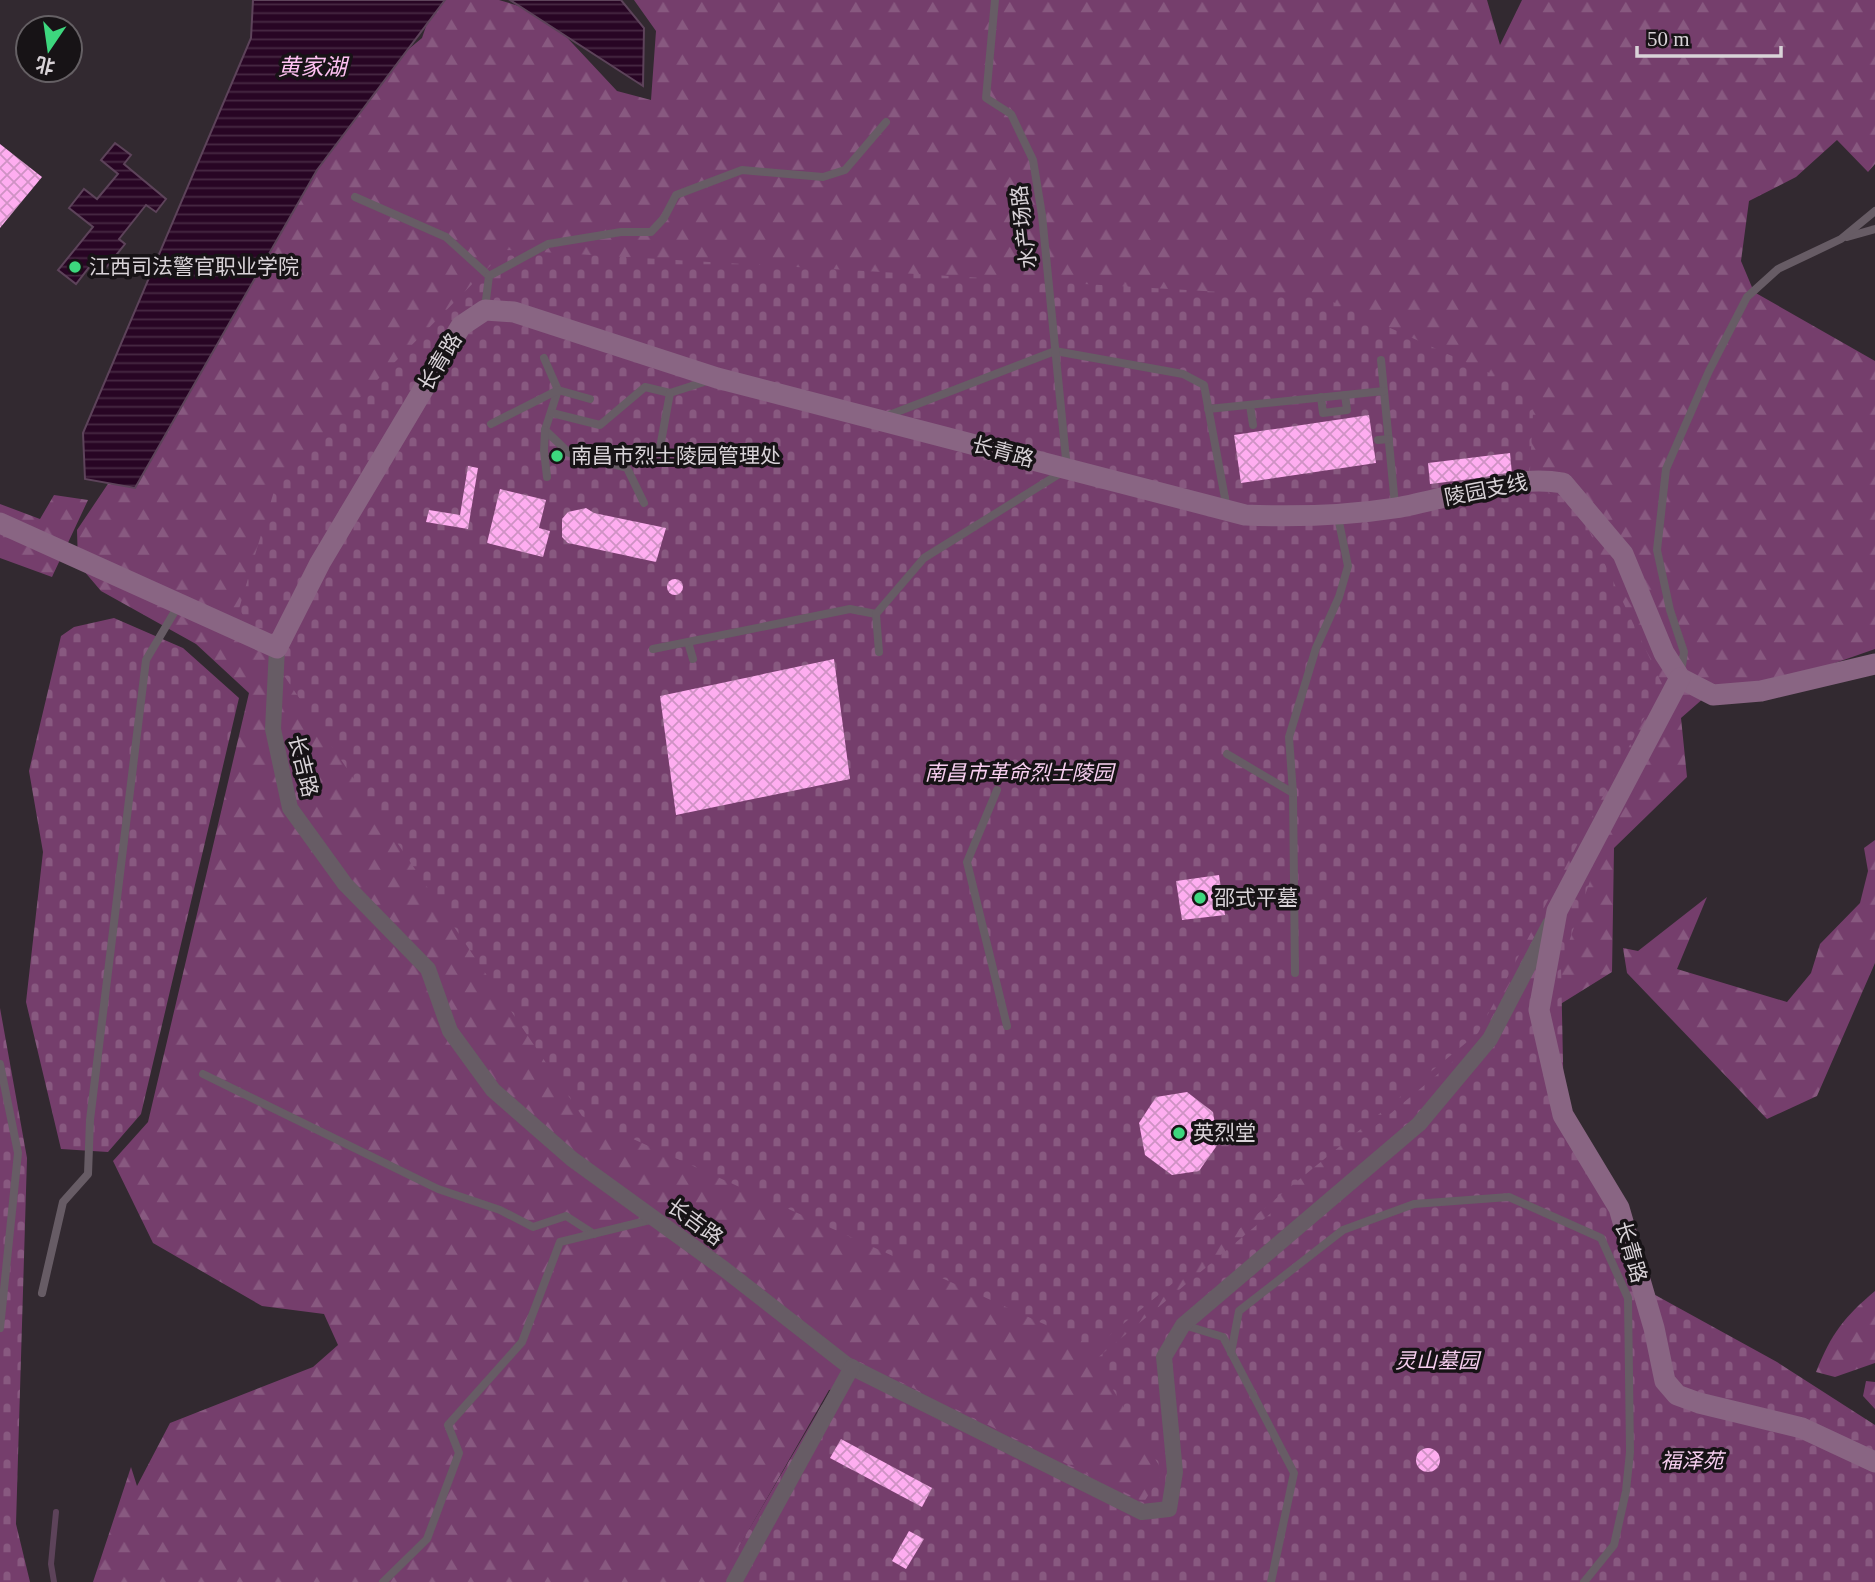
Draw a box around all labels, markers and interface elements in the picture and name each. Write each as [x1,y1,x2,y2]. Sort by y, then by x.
north arrow [14,14,84,84]
scale bar [1637,14,1780,58]
text: 50 m [1647,27,1690,51]
text: 北 [34,53,57,77]
water label: 黄家湖 [278,55,350,80]
street label: 水产场路 [1007,184,1041,270]
place label: 江西司法警官职业学院 [89,255,299,279]
marker: 江西司法警官职业学院 [67,259,83,275]
street label: 长青路 [413,329,467,395]
street label: 长青路 [969,432,1037,472]
place label: 南昌市烈士陵园管理处 [571,444,781,468]
marker: 南昌市烈士陵园管理处 [549,448,565,464]
street label: 陵园支线 [1442,470,1530,510]
street label: 长吉路 [284,733,322,799]
park label: 南昌市革命烈士陵园 [925,761,1116,785]
place label: 邵式平墓 [1214,886,1298,910]
marker: 邵式平墓 [1192,890,1208,906]
place label: 英烈堂 [1193,1121,1256,1145]
marker: 英烈堂 [1171,1125,1187,1141]
street label: 长吉路 [662,1194,728,1250]
street label: 长青路 [1611,1218,1651,1286]
park label: 灵山墓园 [1395,1349,1482,1373]
park label: 福泽苑 [1661,1449,1726,1473]

